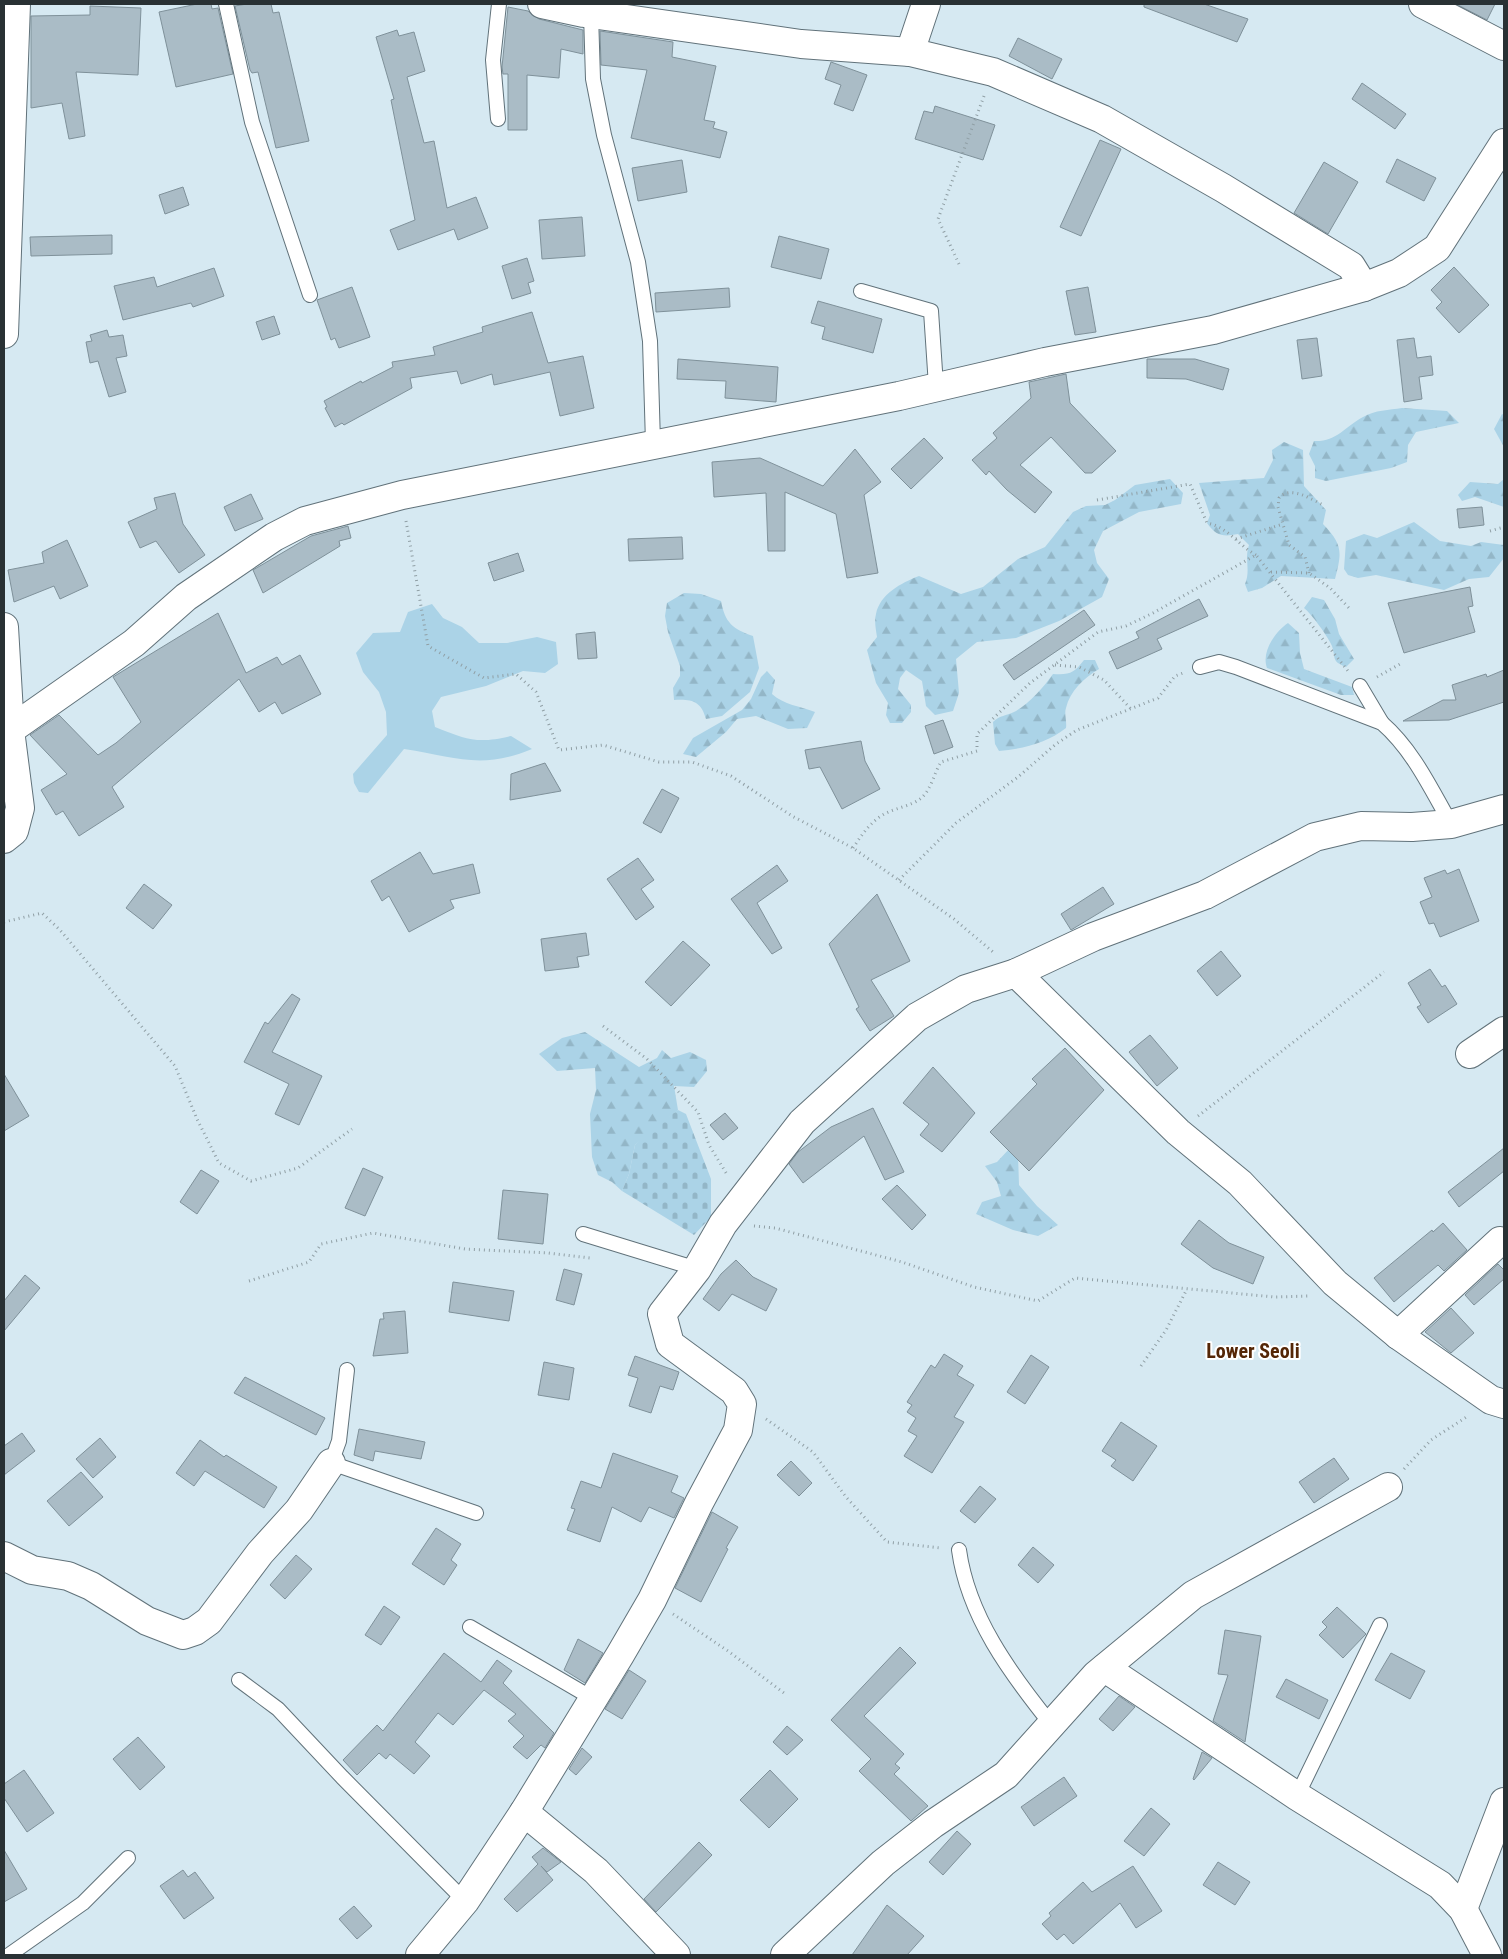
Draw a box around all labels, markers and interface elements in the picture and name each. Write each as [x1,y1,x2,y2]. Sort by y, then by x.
district label: Lower Seoli [1206,1339,1300,1363]

